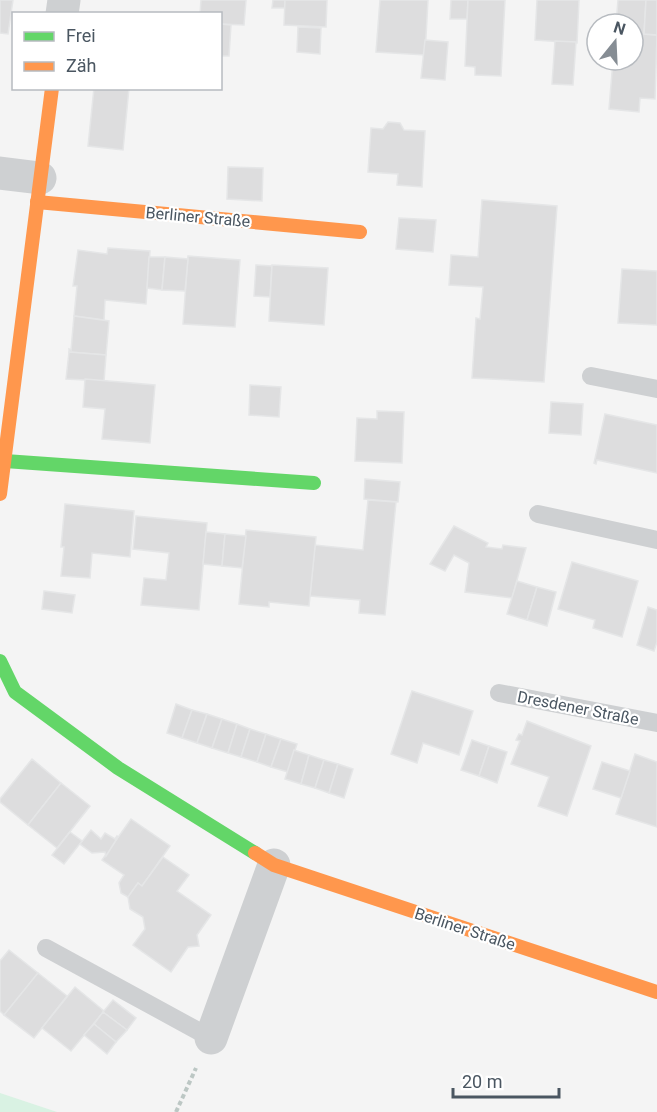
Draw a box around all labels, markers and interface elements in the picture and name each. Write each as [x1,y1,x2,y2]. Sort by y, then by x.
legend [12,12,222,90]
north arrow [585,12,645,72]
text: N [611,17,628,39]
text: Frei [66,25,96,46]
text: Zäh [66,55,97,76]
street label: Berliner Straße [145,203,251,231]
street label: Dresdener Straße [516,687,640,729]
street label: Berliner Straße [412,904,518,954]
scale bar [453,1061,560,1099]
text: 20 m [462,1071,502,1092]

